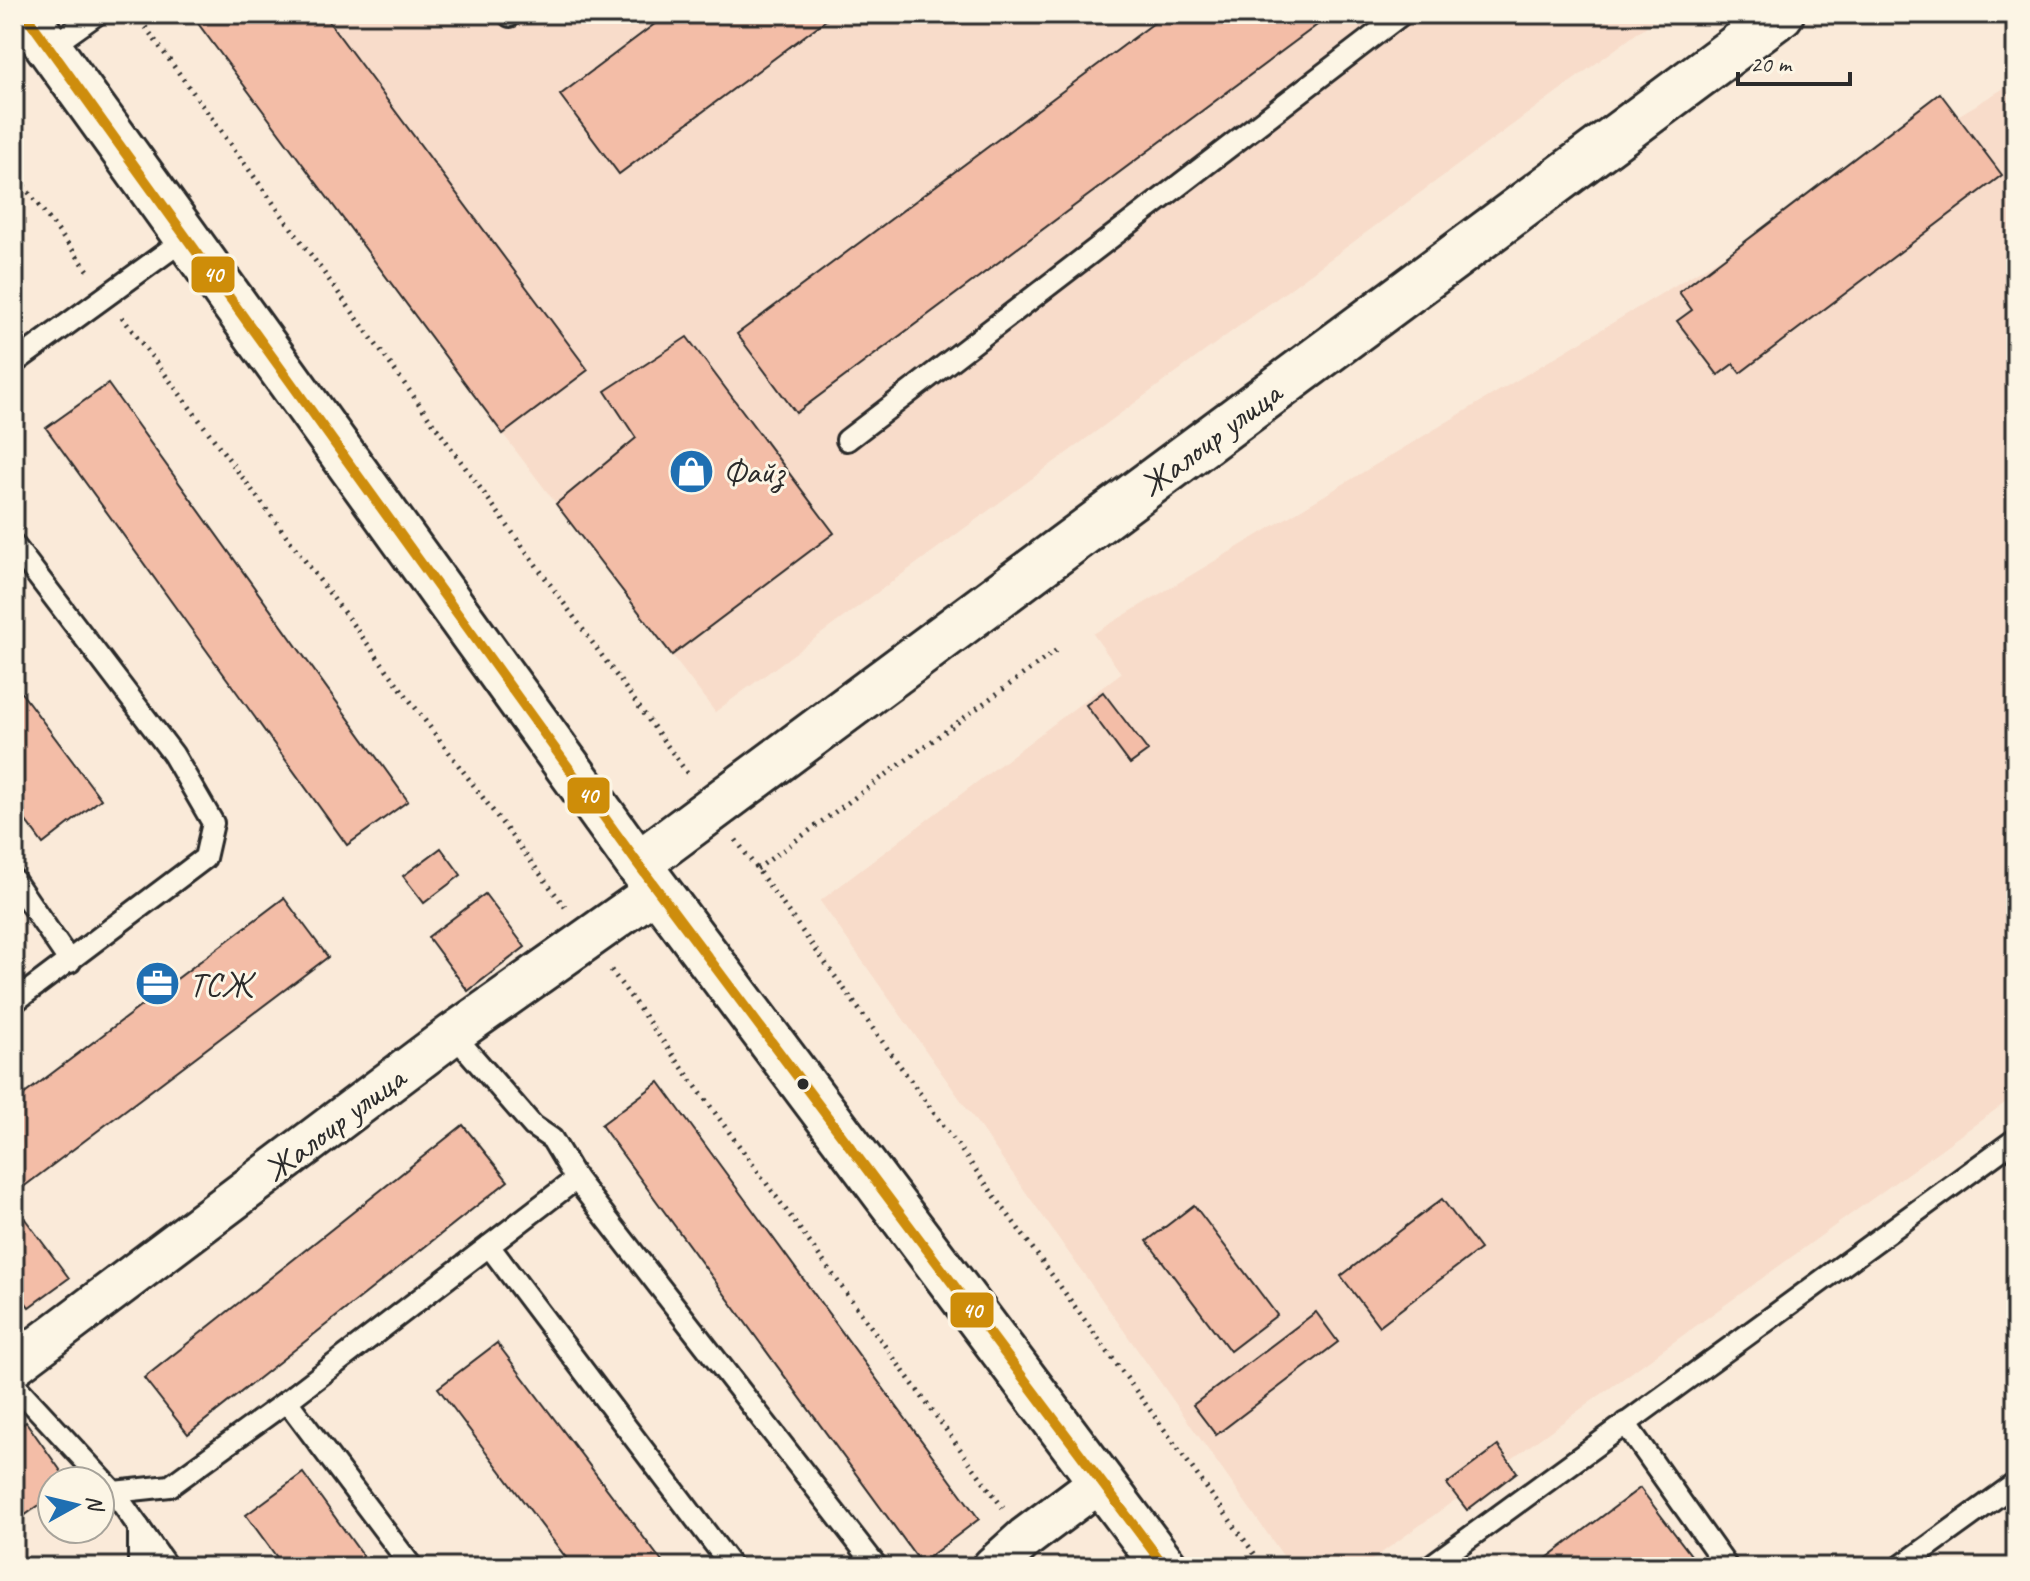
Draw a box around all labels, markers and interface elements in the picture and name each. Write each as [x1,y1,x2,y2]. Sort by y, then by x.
scale bar [1738,36,1850,86]
text: 20 m [1750,49,1793,79]
line badge: 40 [190,255,236,294]
text: 40 [203,261,225,289]
street label: Жалоир улица [1131,370,1292,506]
shop icon: Файз [668,447,716,495]
place label: Файз [723,450,786,493]
line badge: 40 [566,776,611,815]
text: 40 [578,782,600,810]
office icon: ТСЖ [134,960,182,1008]
place label: ТСЖ [189,963,257,1006]
street label: Жалоир улица [255,1055,416,1191]
unlabelled marker [795,1076,811,1092]
line badge: 40 [949,1291,995,1329]
text: 40 [962,1297,984,1325]
north arrow [36,1465,116,1545]
text: N [80,1494,110,1514]

